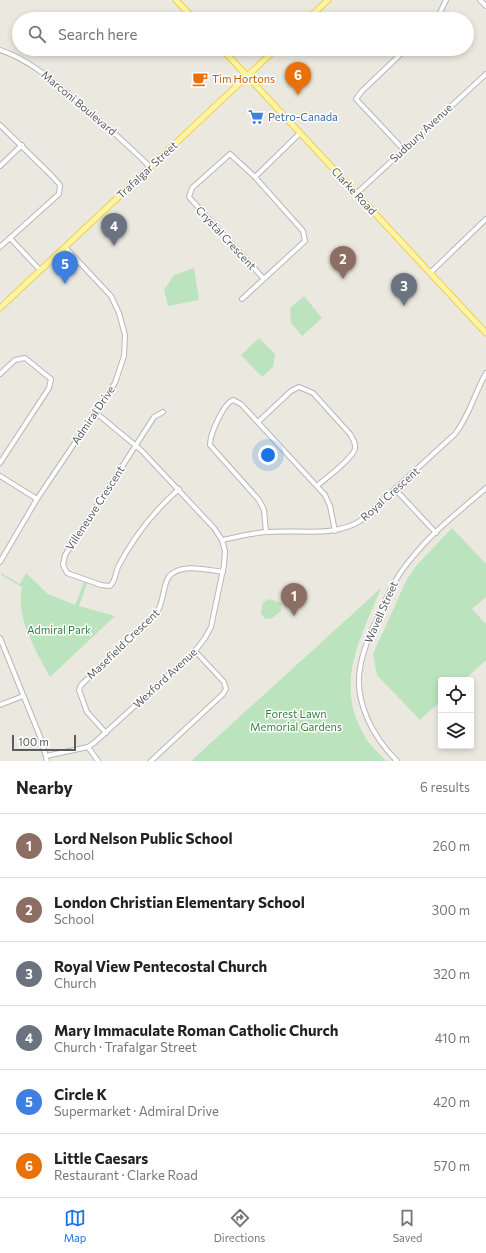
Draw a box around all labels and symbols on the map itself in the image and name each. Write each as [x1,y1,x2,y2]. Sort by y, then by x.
pin: 6 [285,62,311,95]
street label: Marconi Boulevard [39,68,119,138]
cafe icon: Tim Hortons [191,70,209,88]
place label: Tim Hortons [212,72,275,85]
street label: Sudbury Avenue [387,100,455,165]
supermarket icon: Petro-Canada [247,108,265,126]
place label: Petro-Canada [268,110,338,123]
street label: Trafalgar Street [114,138,180,201]
street label: Clarke Road [329,164,380,217]
street label: Crystal Crescent [194,203,260,273]
pin: 4 [101,213,127,246]
pin: 2 [330,246,356,279]
pin: 5 [52,251,78,284]
pin: 3 [391,273,417,306]
street label: Admiral Drive [68,383,117,446]
your location [258,445,278,465]
street label: Villeneuve Crescent [62,463,127,552]
street label: Royal Crescent [358,464,422,523]
street label: Wavell Street [361,578,400,645]
pin: 1 [281,583,307,616]
street label: Masefield Crescent [84,605,162,682]
park label: Admiral Park [27,623,91,636]
street label: Wexford Avenue [130,645,199,710]
park label: Forest Lawn Memorial Gardens [250,707,342,733]
scale bar [12,733,76,752]

